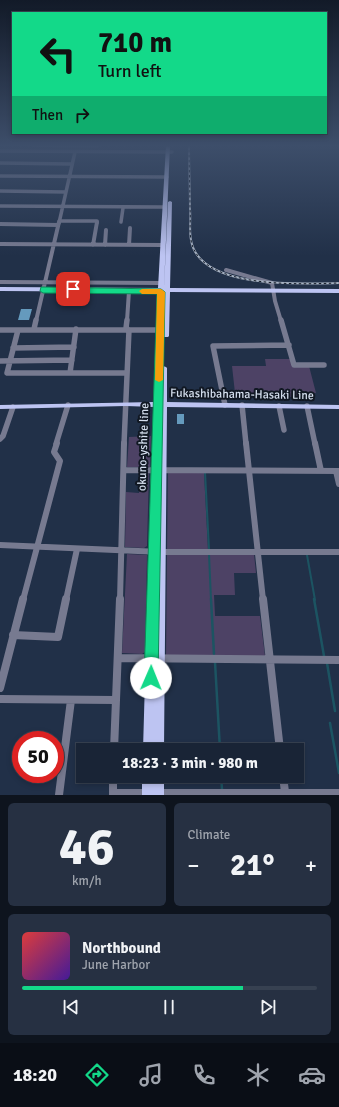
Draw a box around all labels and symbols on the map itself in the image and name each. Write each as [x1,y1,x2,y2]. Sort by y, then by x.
pin [56,272,90,306]
street label: Fukashibahama-Hasaki Line [170,386,314,403]
street label: okuno-yshite line [134,403,153,491]
position arrow [130,657,172,699]
speed limit sign: 50 [12,731,64,783]

